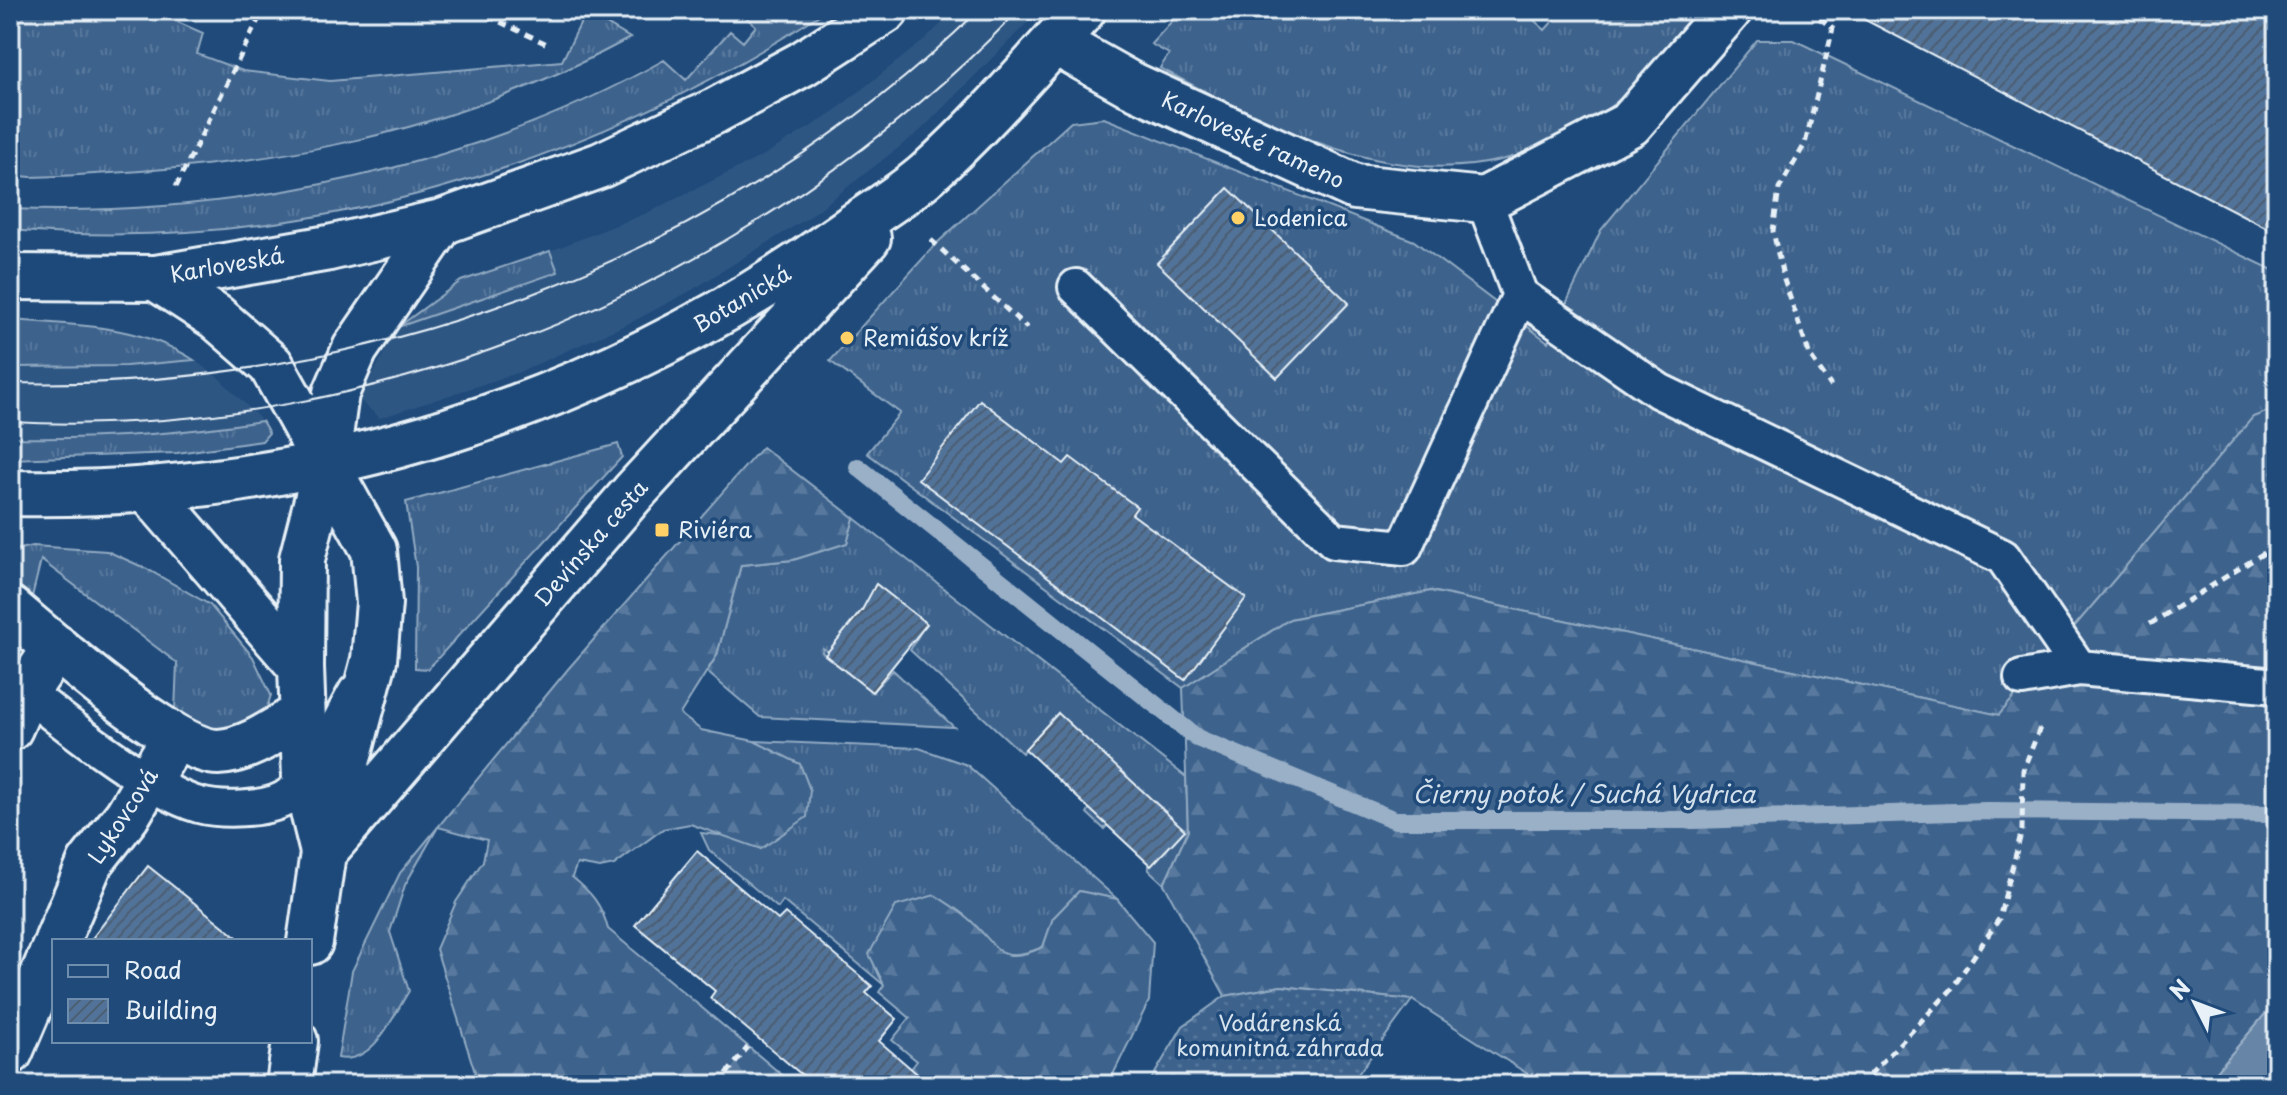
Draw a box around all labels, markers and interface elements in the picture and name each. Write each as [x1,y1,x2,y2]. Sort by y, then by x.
street label: Karloveské rameno [1157,82,1350,195]
place label: Lodenica [1254,200,1348,233]
marker: Lodenica [1229,209,1247,227]
street label: Karloveská [167,237,286,290]
street label: Botanická [686,255,797,340]
place label: Remiášov kríž [863,320,1008,353]
marker: Remiášov kríž [838,329,856,347]
street label: Devínska cesta [525,471,655,613]
place label: Riviéra [678,512,752,545]
marker: Riviéra [653,521,671,539]
street label: Lykovcová [78,760,165,870]
water label: Čierny potok / Suchá Vydrica [1413,775,1757,811]
legend [52,939,312,1043]
text: Road [124,951,182,987]
north arrow [2155,963,2235,1043]
text: N [2161,971,2197,1006]
text: Building [124,991,218,1027]
park label: Vodárenská komunitná záhrada [1176,1005,1384,1063]

